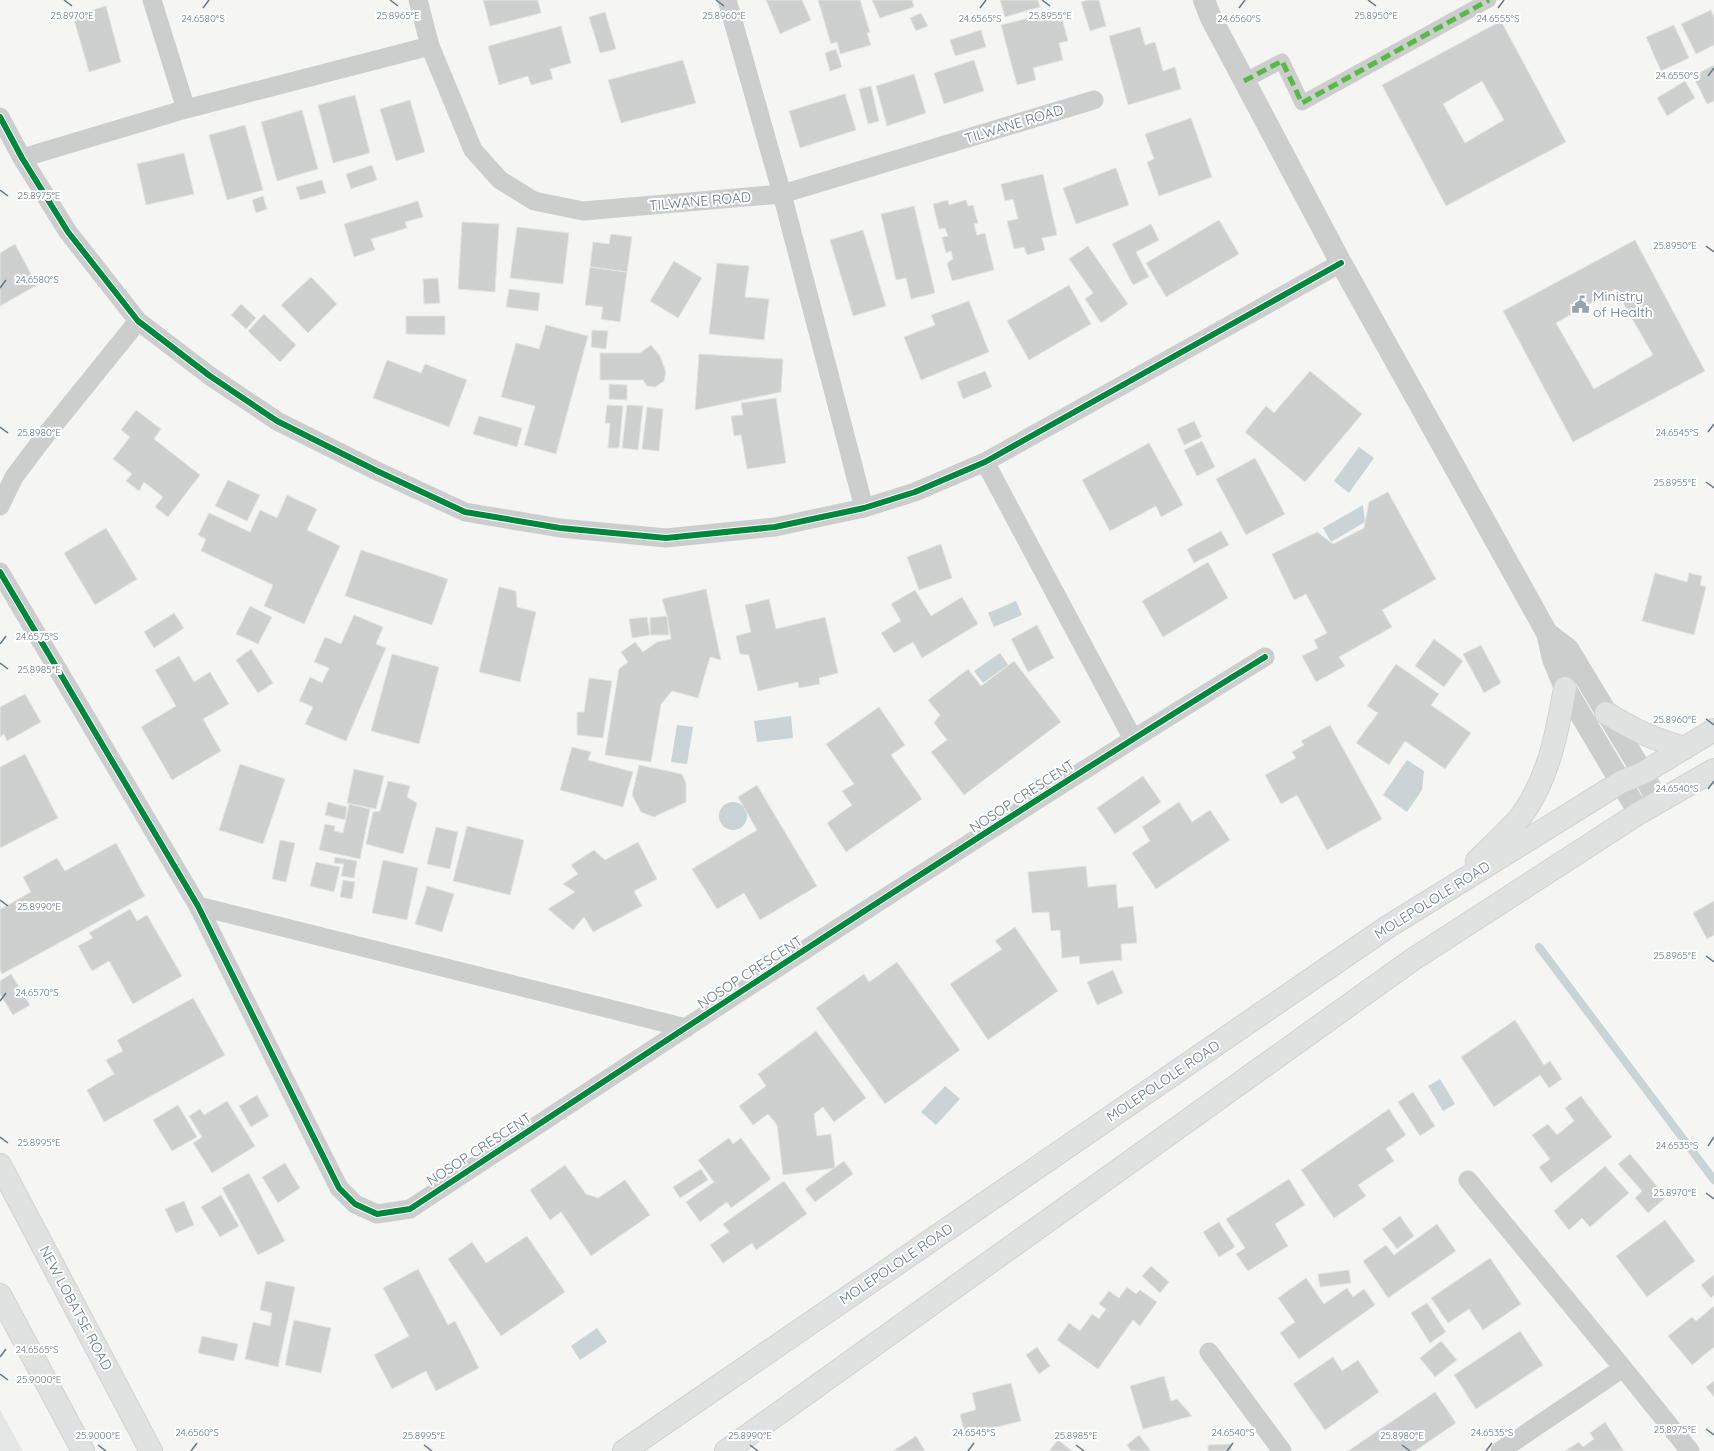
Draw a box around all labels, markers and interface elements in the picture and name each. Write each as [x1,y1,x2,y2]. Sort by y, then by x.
text: 25.8970°E [50,9,94,22]
text: 25.8965°E [376,9,420,22]
text: 25.8960°E [702,9,746,22]
text: 25.8955°E [1028,9,1072,22]
text: 25.8950°E [1354,9,1398,22]
text: 24.6580°S [181,12,225,25]
text: 24.6565°S [958,12,1002,25]
text: 24.6560°S [1217,12,1261,25]
text: 24.6555°S [1476,12,1520,25]
text: 24.6550°S [1655,69,1699,82]
street label: TILWANE ROAD [962,100,1066,148]
street label: TILWANE ROAD [648,188,752,214]
text: 25.8975°E [18,189,61,202]
text: 25.8950°E [1653,239,1697,252]
text: 24.6580°S [15,273,59,286]
place label: Ministry of Health [1593,287,1653,321]
public building icon: Ministry of Health [1570,294,1590,314]
text: 25.8980°E [17,426,61,439]
text: 24.6545°S [1655,426,1699,439]
text: 25.8955°E [1653,476,1697,489]
text: 24.6575°S [16,630,59,643]
text: 25.8985°E [17,663,61,676]
text: 25.8960°E [1653,713,1697,726]
street label: NOSOP CRESCENT [966,755,1078,837]
text: 24.6540°S [1655,782,1699,795]
street label: MOLEPOLOLE ROAD [1371,857,1493,943]
text: 25.8990°E [17,900,61,913]
street label: NOSOP CRESCENT [694,931,806,1013]
text: 25.8965°E [1653,949,1697,962]
text: 24.6570°S [15,986,59,999]
street label: MOLEPOLOLE ROAD [1103,1036,1223,1126]
street label: NOSOP CRESCENT [423,1108,535,1190]
text: 25.8995°E [17,1136,61,1149]
text: 24.6535°S [1656,1139,1699,1152]
text: 25.8970°E [1653,1186,1697,1199]
street label: MOLEPOLOLE ROAD [836,1219,956,1309]
street label: NEW LOBATSE ROAD [36,1243,116,1373]
text: 24.6565°S [15,1343,59,1356]
text: 25.9000°E [17,1373,62,1386]
text: 25.8975°E [1654,1423,1697,1436]
text: 24.6560°S [175,1426,219,1439]
text: 24.6545°S [952,1426,996,1439]
text: 24.6540°S [1211,1426,1255,1439]
text: 24.6535°S [1471,1426,1514,1439]
text: 25.9000°E [76,1429,121,1442]
text: 25.8995°E [402,1429,446,1442]
text: 25.8990°E [728,1429,772,1442]
text: 25.8985°E [1054,1429,1098,1442]
text: 25.8980°E [1380,1429,1424,1442]

